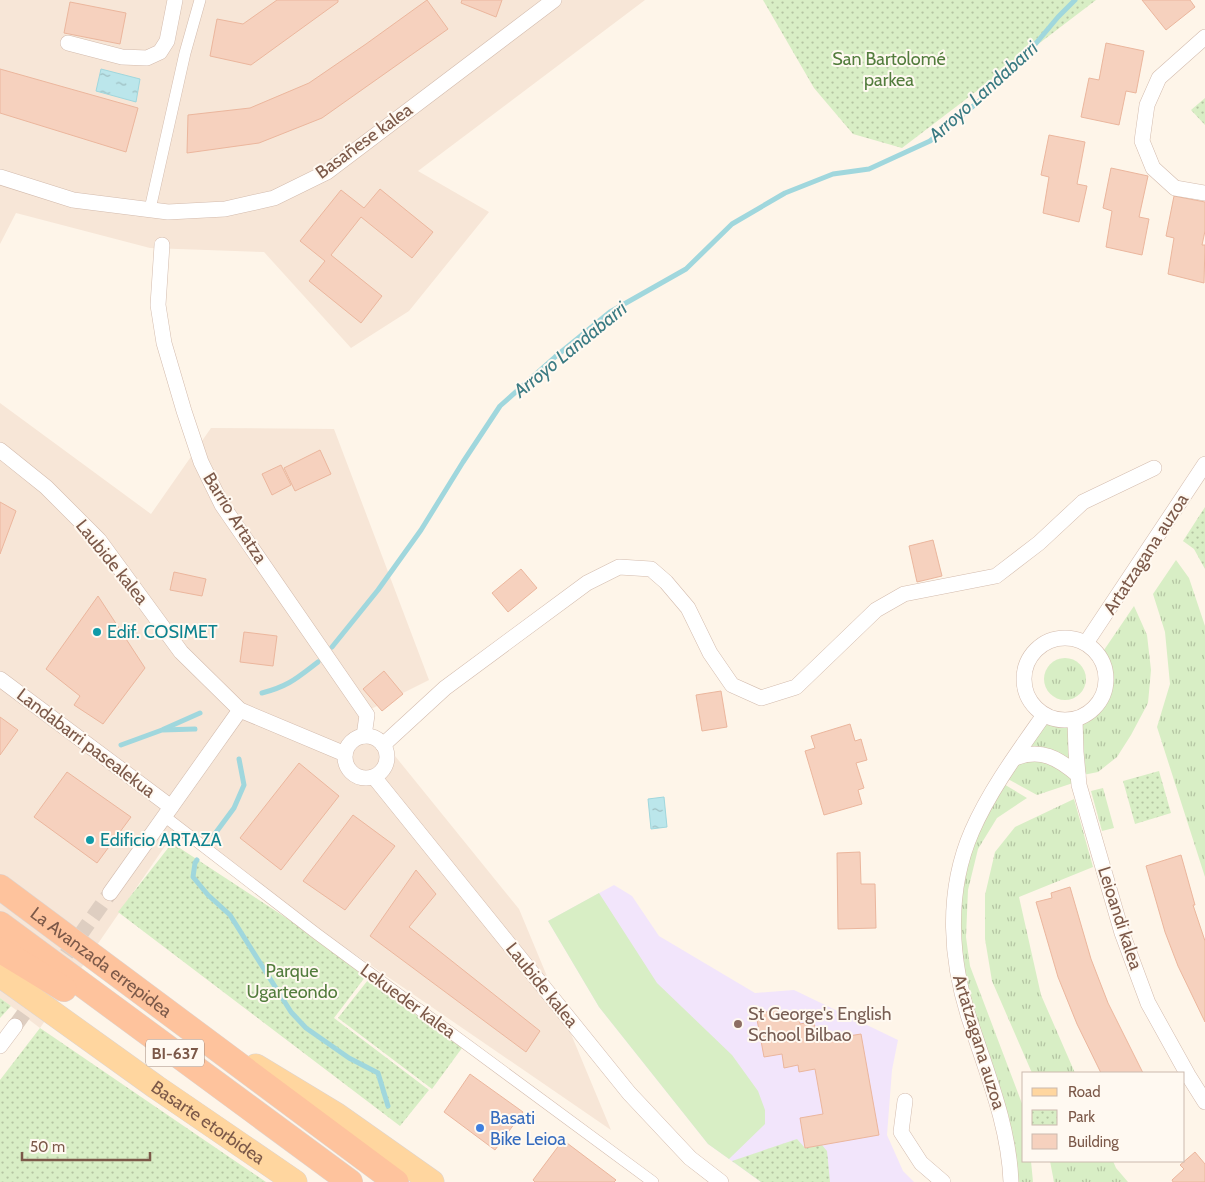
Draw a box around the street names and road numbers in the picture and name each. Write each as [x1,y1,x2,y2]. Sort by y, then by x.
street label: Basañese kalea [311,98,417,183]
street label: Barrio Artatza [198,468,272,568]
street label: Artatzagana auzoa [1099,489,1193,619]
street label: Laubide kalea [71,515,153,609]
street label: Landabarri pasealekua [12,684,160,802]
street label: Leioandi kalea [1093,864,1147,973]
street label: La Avanzada errepidea [26,902,176,1022]
street label: Laubide kalea [501,938,583,1032]
street label: Lekueder kalea [356,959,460,1043]
street label: Artatzagana auzoa [948,972,1010,1112]
road number: BI-637 [146,1040,204,1066]
street label: Basarte etorbidea [147,1076,269,1169]

